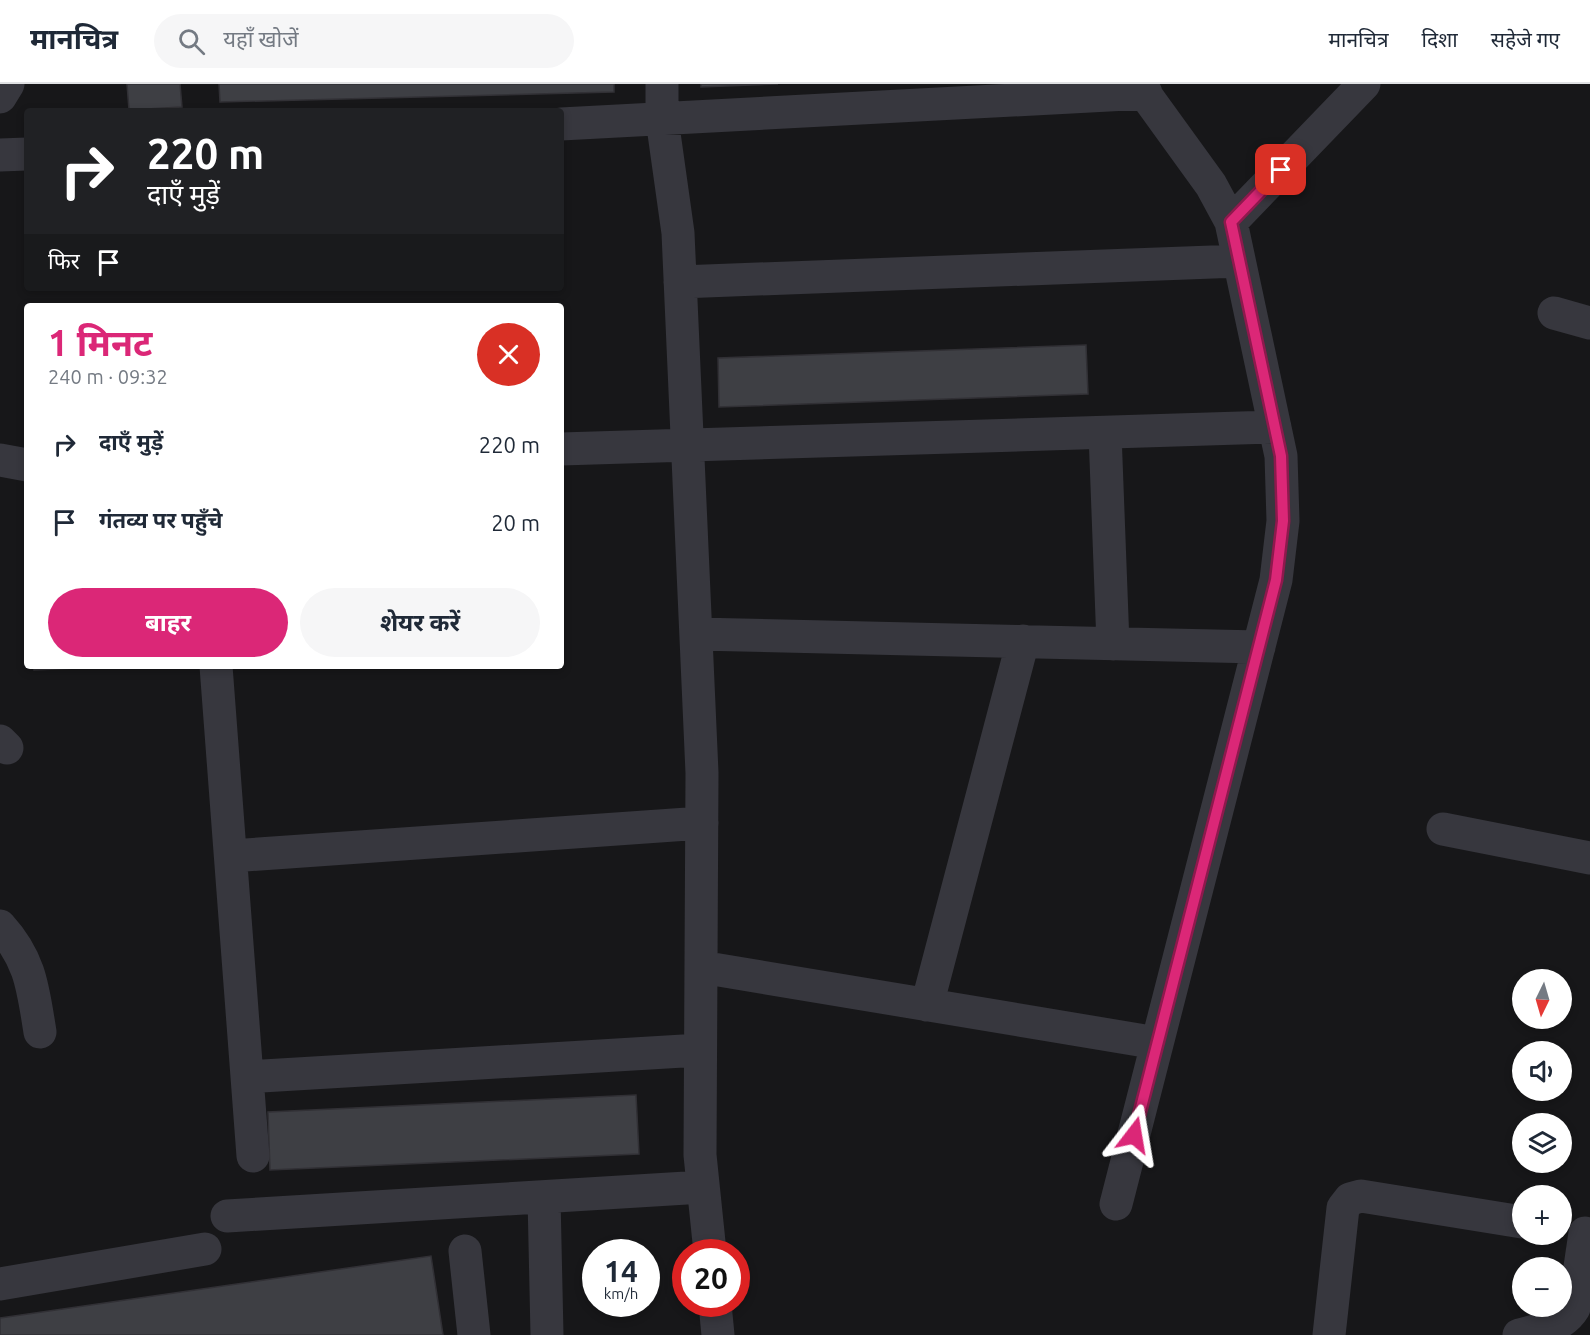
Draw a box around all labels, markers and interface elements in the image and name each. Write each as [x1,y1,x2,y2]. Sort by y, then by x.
search box [154,14,574,68]
text: मानचित्र [30,23,118,54]
icon: search [175,25,208,58]
text: यहाँ खोजें [223,26,298,51]
text: मानचित्र [1328,27,1389,51]
text: दिशा [1422,27,1458,51]
text: सहेजे गए [1491,27,1560,51]
text: 220 m [147,130,264,177]
icon: right [48,132,126,210]
pin [1255,144,1306,195]
icon: arrive [1264,153,1297,186]
text: दाएँ मुड़ें [147,179,220,209]
icon: arrive [92,246,125,279]
text: फिर [48,248,80,273]
text: 1 मिनट [48,322,152,363]
button: close [477,323,540,386]
text: 240 m · 09:32 [48,365,168,388]
icon: right [48,428,81,461]
text: दाएँ मुड़ें [99,429,163,454]
text: 220 m [479,432,540,457]
icon: arrive [48,506,81,539]
text: गंतव्य पर पहुँचे [99,507,223,532]
text: 20 m [491,510,540,535]
button: बाहर [48,588,288,657]
button: शेयर करें [300,588,540,657]
north arrow [1512,969,1572,1029]
map controls [1512,969,1572,1317]
button: sound [1512,1041,1572,1101]
position arrow [1102,1103,1166,1167]
button: layers [1512,1113,1572,1173]
button: + [1512,1185,1572,1245]
speed limit sign: 20 [672,1239,750,1317]
text: 14 [604,1254,638,1288]
button: − [1512,1257,1572,1317]
text: km/h [604,1285,638,1302]

